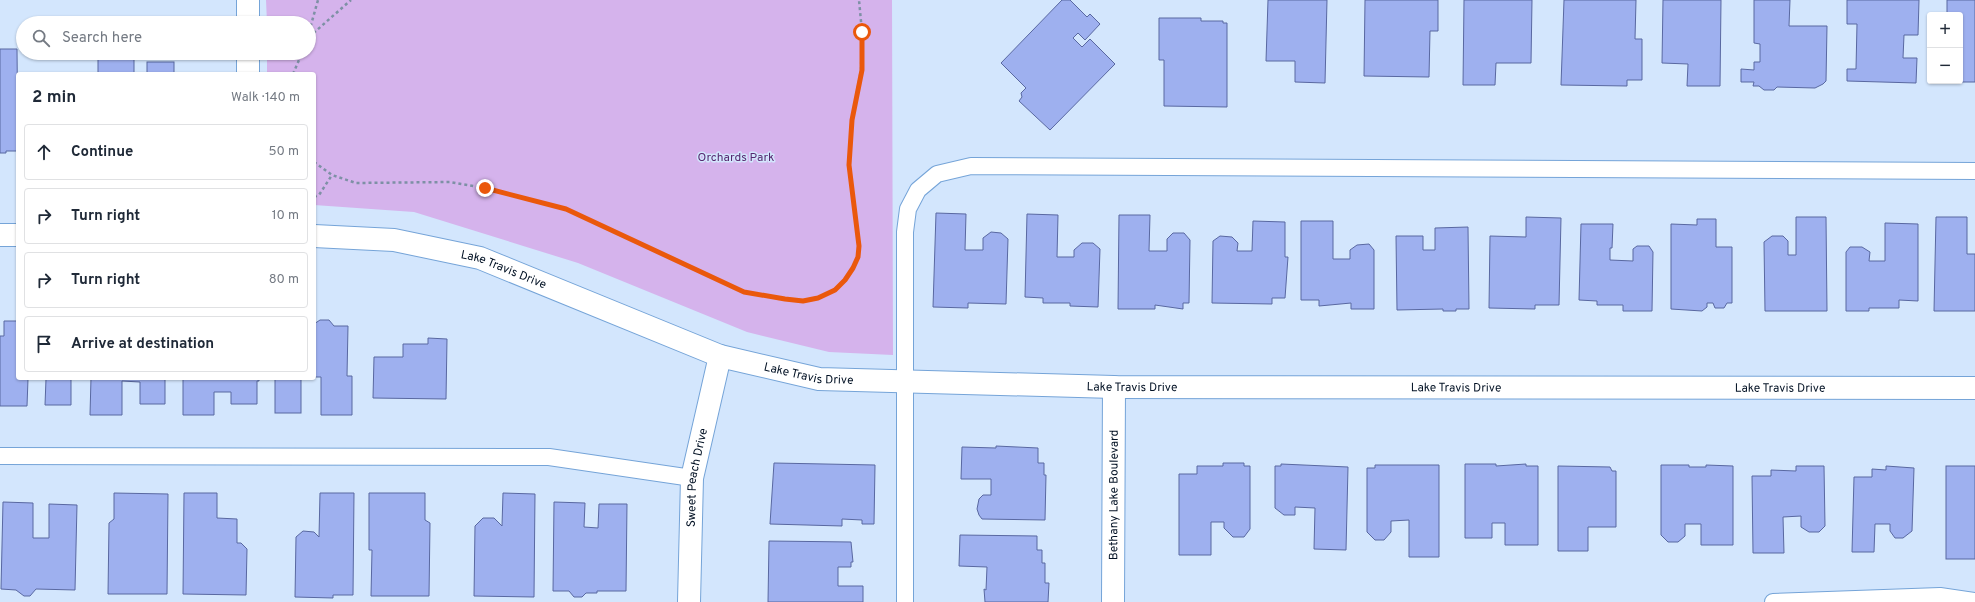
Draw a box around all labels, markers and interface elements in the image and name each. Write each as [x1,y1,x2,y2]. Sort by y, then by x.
map controls [1927,12,1963,84]
button: + [1927,12,1963,48]
search box [16,16,316,60]
route start [853,23,871,41]
icon: search [30,27,52,49]
text: Search here [62,29,142,48]
button: − [1927,48,1963,84]
text: 2 min [32,87,76,109]
text: Walk · 140 m [231,90,300,106]
icon: ahead [33,141,55,163]
text: Continue [71,143,133,162]
text: 50 m [269,144,299,160]
park label: Orchards Park [698,150,774,166]
route end [476,179,494,197]
icon: right [33,205,55,227]
text: Turn right [71,207,140,226]
text: 10 m [272,208,299,224]
street label: Lake Travis Drive [459,247,549,293]
icon: right [33,269,55,291]
text: Turn right [71,271,140,290]
text: 80 m [269,272,299,288]
icon: arrive [33,333,55,355]
text: Arrive at destination [71,335,214,354]
street label: Lake Travis Drive [762,359,854,389]
street label: Lake Travis Drive [1086,379,1177,396]
street label: Lake Travis Drive [1411,380,1501,396]
street label: Lake Travis Drive [1735,381,1825,397]
street label: Sweet Peach Drive [684,427,712,527]
street label: Bethany Lake Boulevard [1106,430,1123,560]

